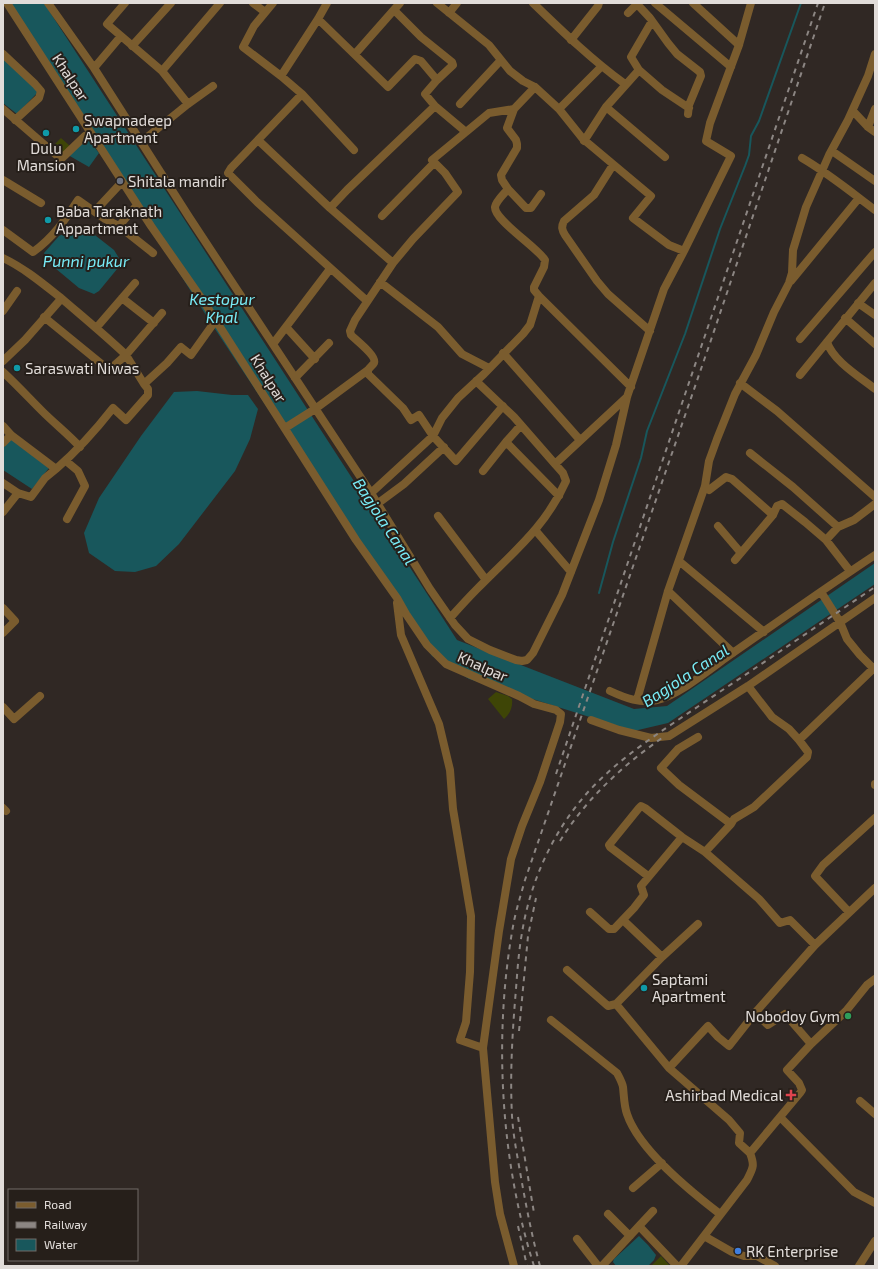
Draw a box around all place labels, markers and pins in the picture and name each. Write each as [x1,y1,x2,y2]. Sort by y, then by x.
place label: Swapnadeep Apartment [84,111,172,146]
marker: Swapnadeep Apartment [71,124,81,134]
marker: Dulu Mansion [41,128,51,138]
place label: Dulu Mansion [17,139,75,174]
place label: Shitala mandir [128,172,227,190]
marker: Shitala mandir [115,176,125,186]
place label: Baba Taraknath Appartment [56,202,162,237]
marker: Baba Taraknath Appartment [43,215,53,225]
place label: Saraswati Niwas [25,359,139,377]
marker: Saraswati Niwas [12,363,22,373]
place label: Saptami Apartment [652,970,726,1005]
marker: Saptami Apartment [639,983,649,993]
place label: Nobodoy Gym [745,1007,840,1025]
marker: Nobodoy Gym [843,1011,853,1021]
place label: Ashirbad Medical [665,1086,784,1104]
marker: Ashirbad Medical [786,1090,796,1100]
place label: RK Enterprise [746,1242,838,1260]
marker: RK Enterprise [733,1246,743,1256]

